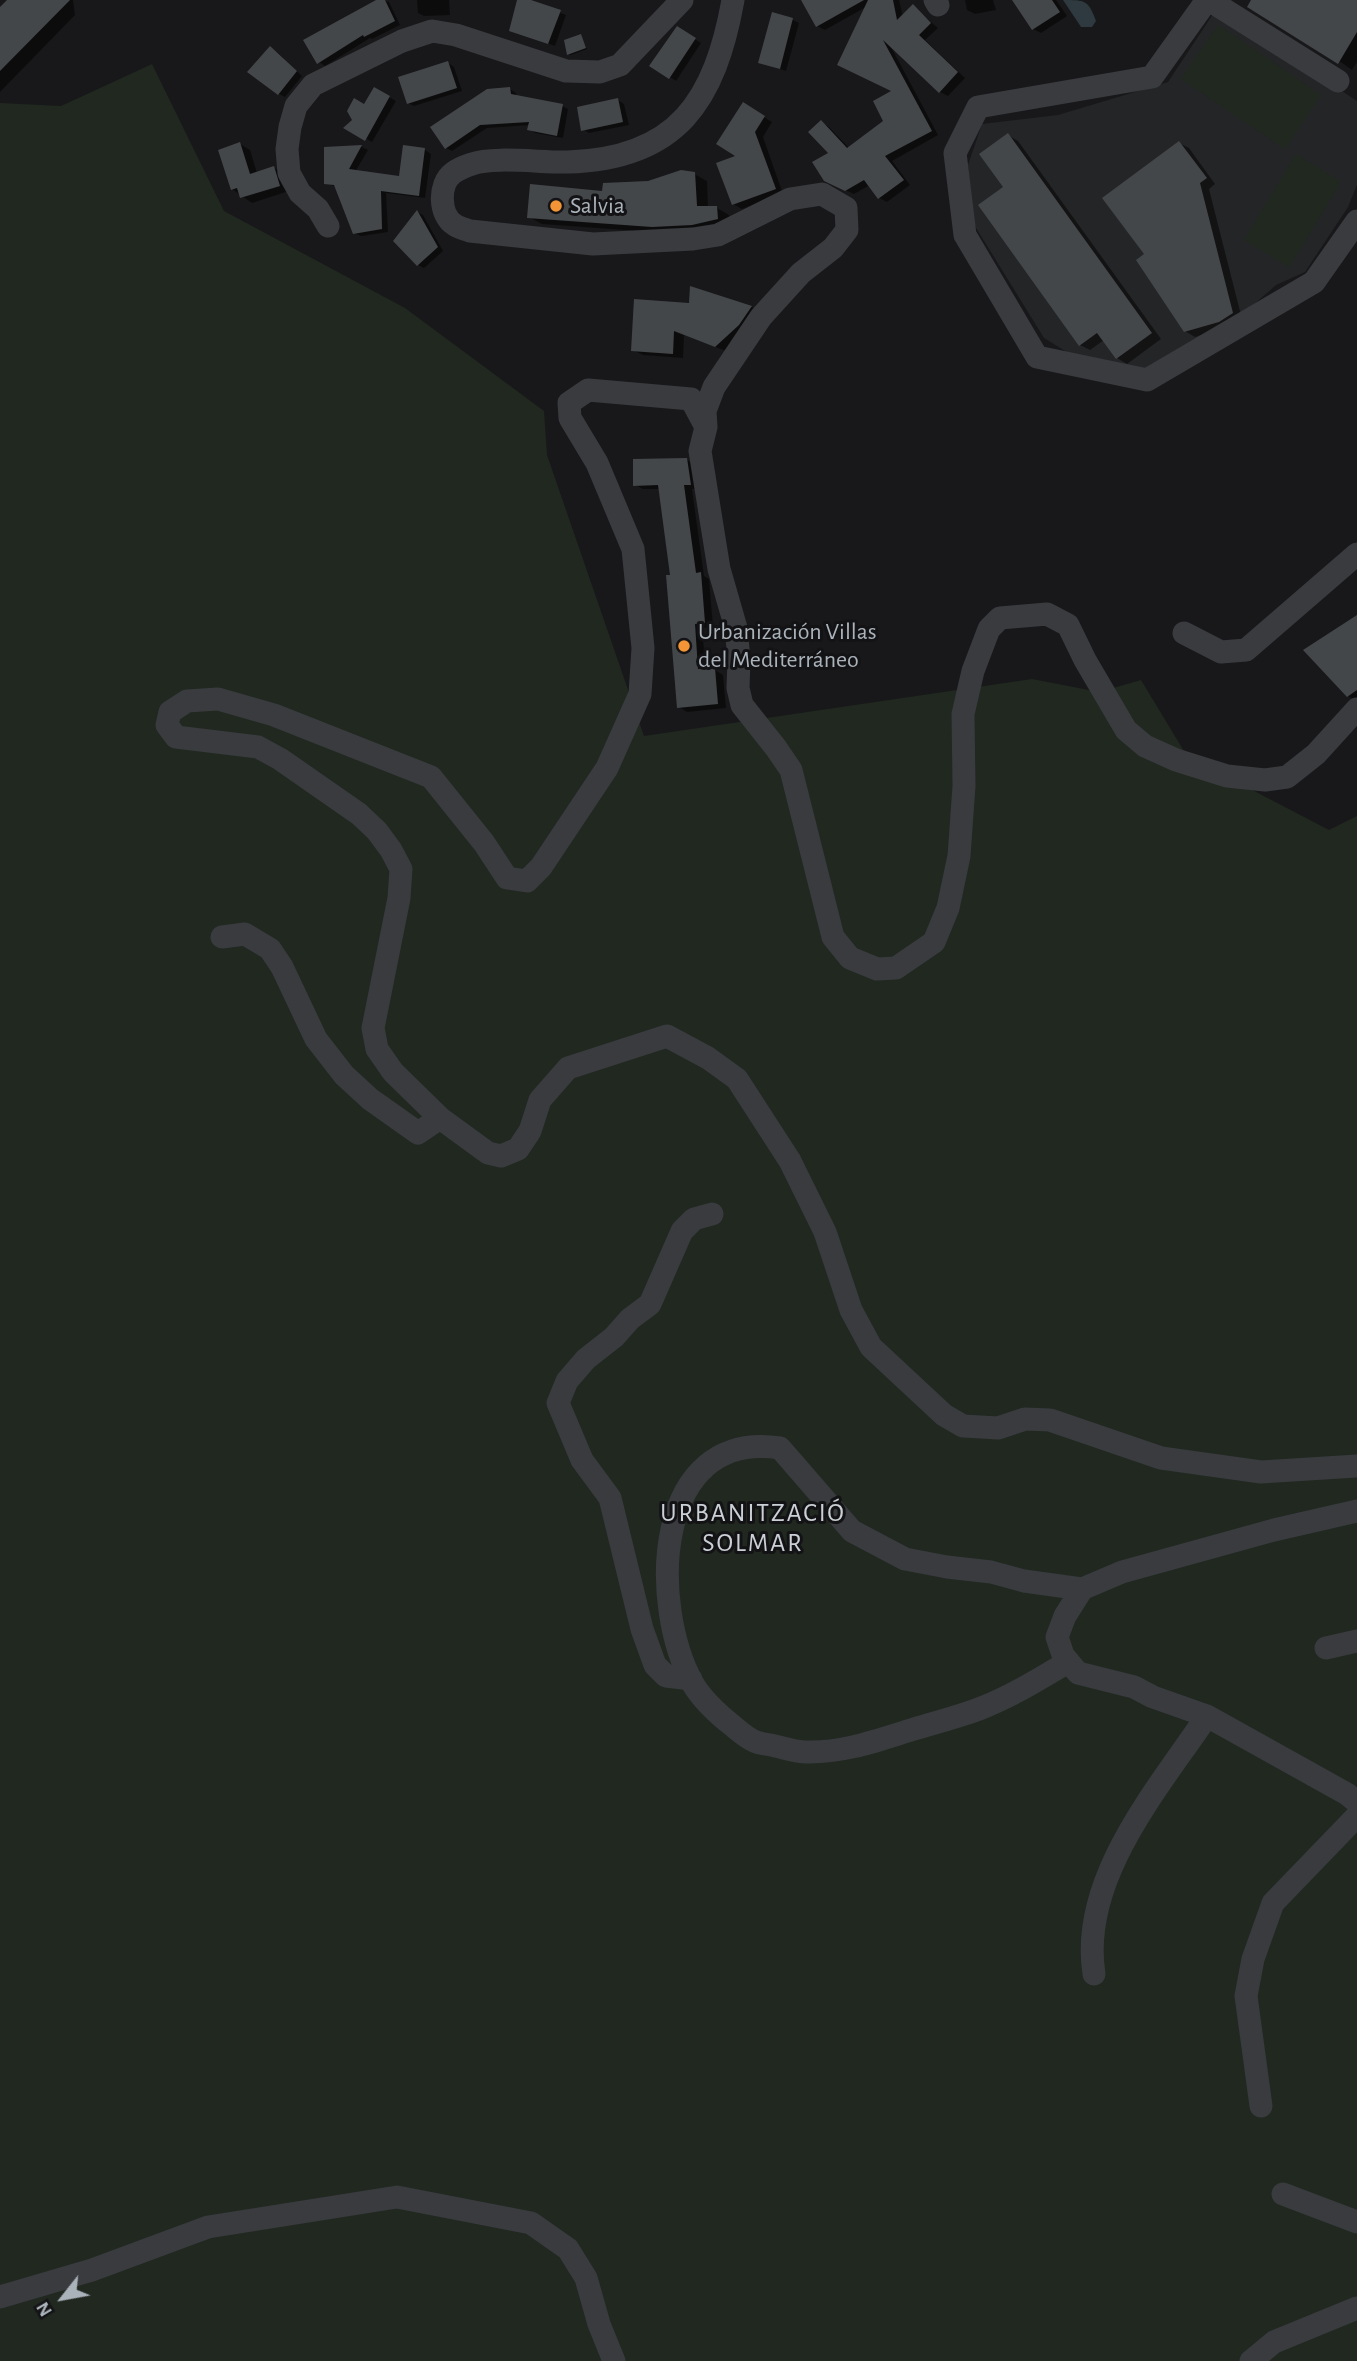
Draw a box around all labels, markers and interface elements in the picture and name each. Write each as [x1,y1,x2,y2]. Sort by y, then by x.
place label: Salvia [570,192,625,220]
marker: Salvia [548,198,564,214]
place label: Urbanización Villas del Mediterráneo [698,618,877,674]
marker: Urbanización Villas del Mediterráneo [676,638,692,654]
district label: URBANITZACIÓ SOLMAR [662,1497,844,1558]
north arrow [28,2263,98,2333]
text: N [33,2299,56,2320]

